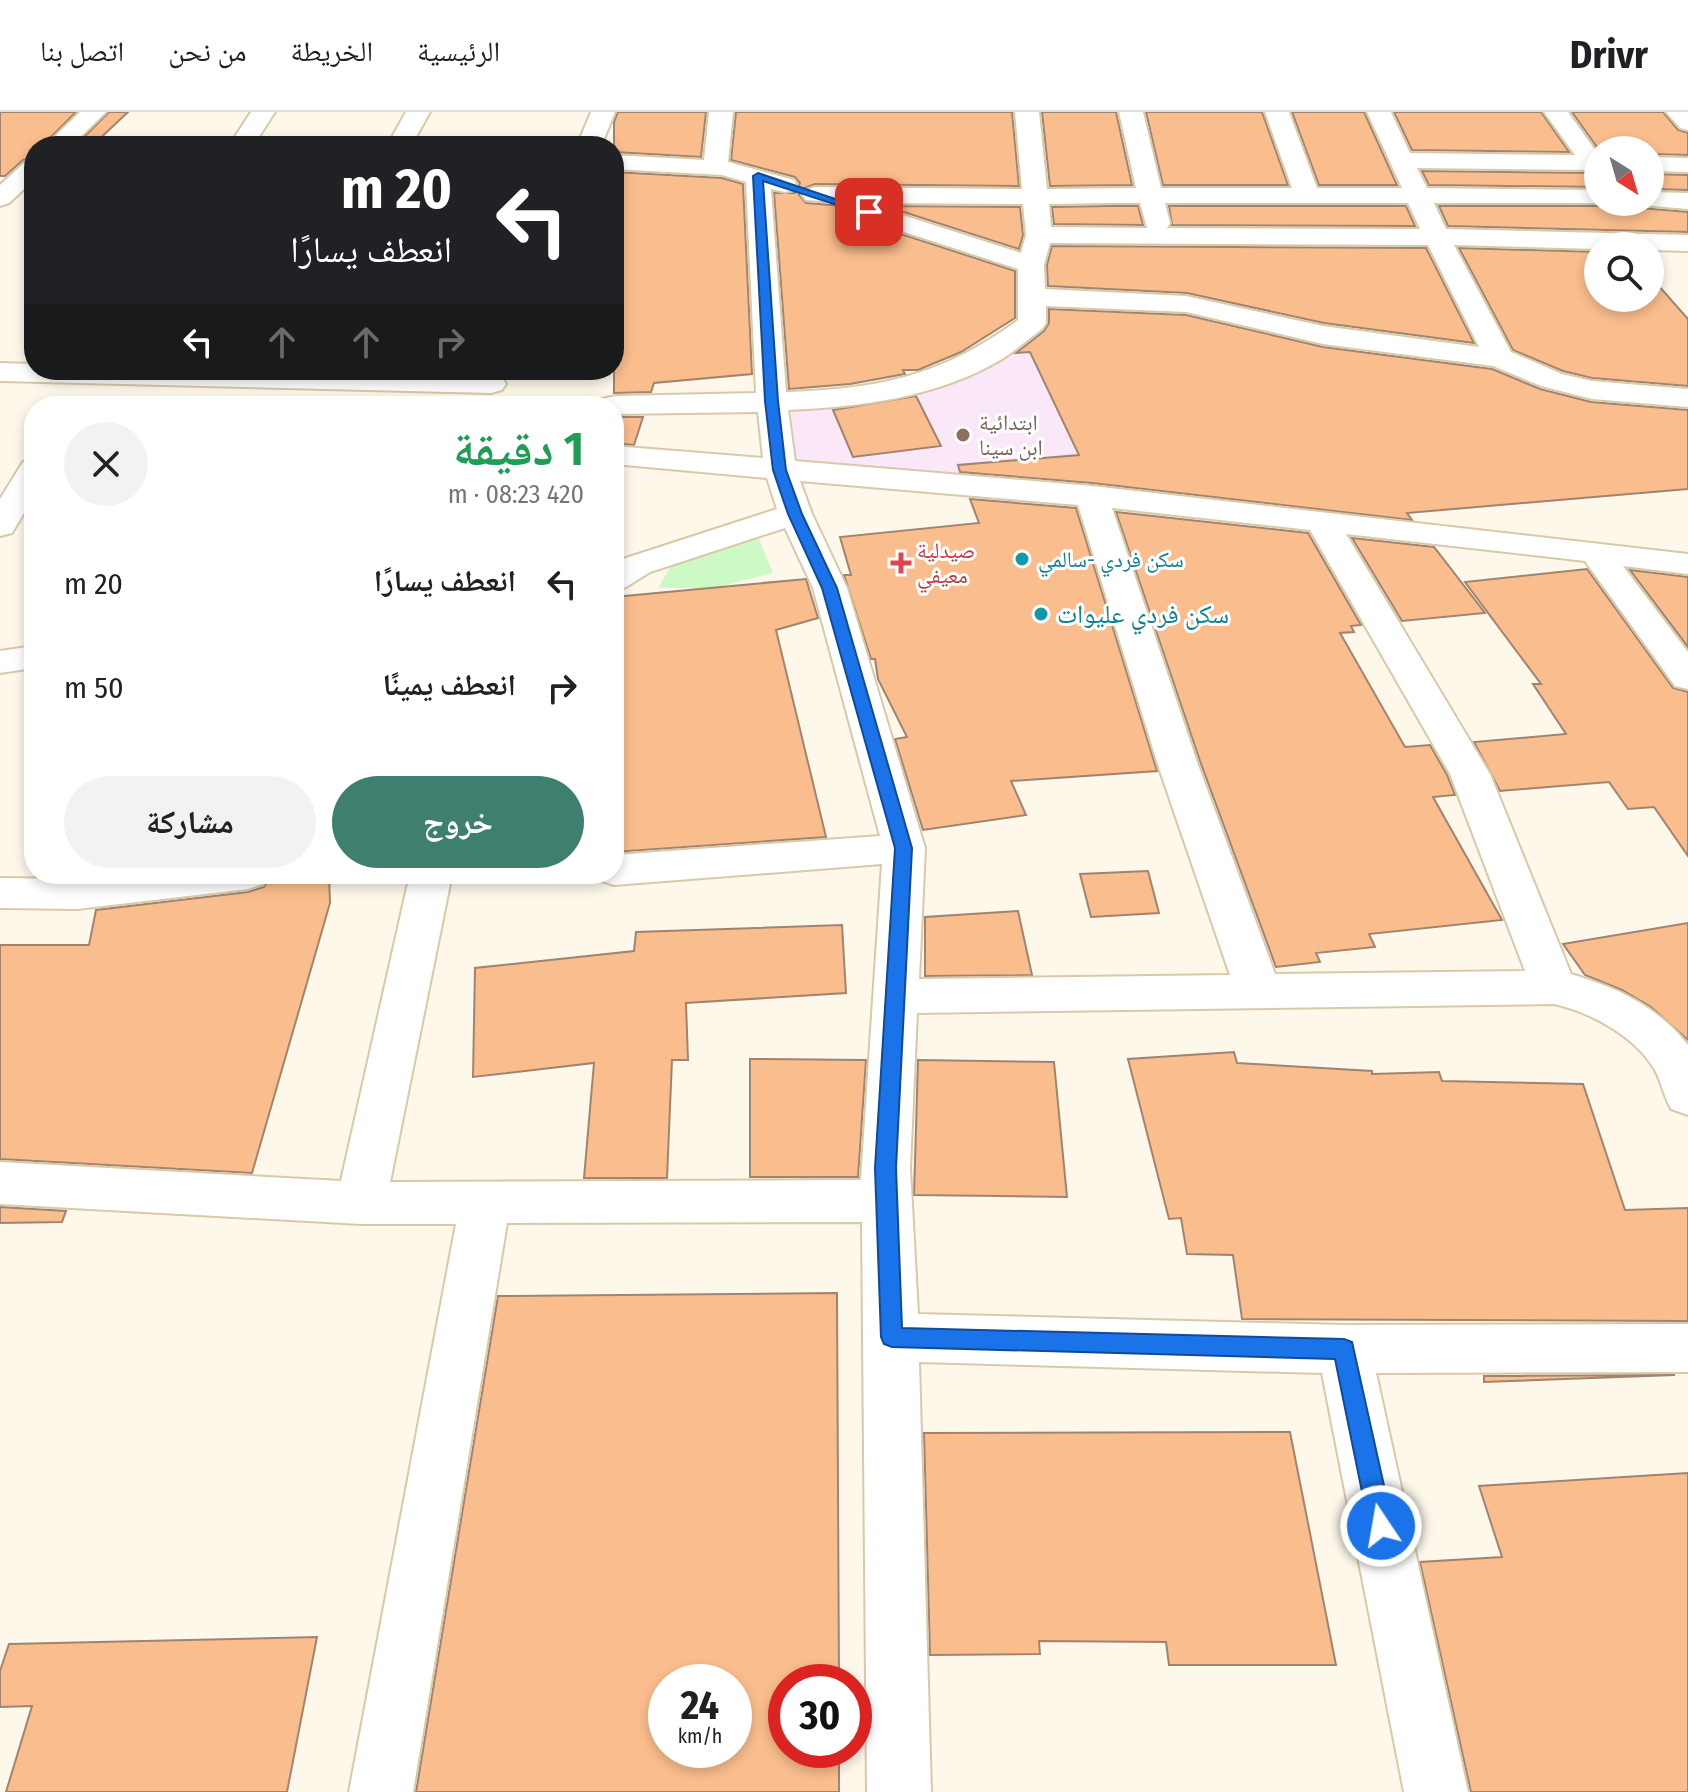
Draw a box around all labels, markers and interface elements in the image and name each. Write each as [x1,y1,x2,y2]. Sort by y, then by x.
text: Drivr [1570,32,1648,78]
text: اتصل بنا [40,35,124,68]
text: من نحن [168,35,247,68]
text: الخريطة [291,35,373,68]
text: الرئيسية [417,35,500,68]
north arrow [1584,136,1664,216]
map controls [1584,136,1664,312]
text: 20 m [341,156,452,223]
icon: left [480,168,584,272]
pin [835,178,903,246]
icon: arrive [847,190,891,234]
text: انعطف يسارًا [290,228,452,272]
button: search [1584,232,1664,312]
icon: left [176,320,220,364]
icon: ahead [260,320,304,364]
icon: ahead [344,320,388,364]
icon: right [428,320,472,364]
place label: ابتدائية ابن سينا [979,409,1043,461]
text: 1 دقيقة [453,420,584,478]
button: close [64,422,148,506]
marker: ابتدائية ابن سينا [954,426,972,444]
text: 420 m · 08:23 [448,479,584,510]
place label: صيدلية معيفي [917,537,975,593]
place label: سكن فردي -سالمي [1038,546,1184,577]
marker: سكن فردي -سالمي [1013,550,1031,568]
marker: صيدلية معيفي [892,554,910,572]
icon: left [540,562,584,606]
text: انعطف يسارًا [374,563,516,599]
text: 20 m [64,566,123,602]
place label: سكن فردي عليوات [1057,599,1229,635]
marker: سكن فردي عليوات [1032,605,1050,623]
icon: right [540,666,584,710]
text: انعطف يمينًا [383,667,516,703]
text: 50 m [64,670,124,706]
button: مشاركة [64,776,316,868]
button: خروج [332,776,584,868]
position arrow [1339,1484,1423,1568]
speed limit sign: 30 [768,1664,872,1768]
text: 24 [681,1682,719,1730]
text: km/h [678,1724,722,1748]

